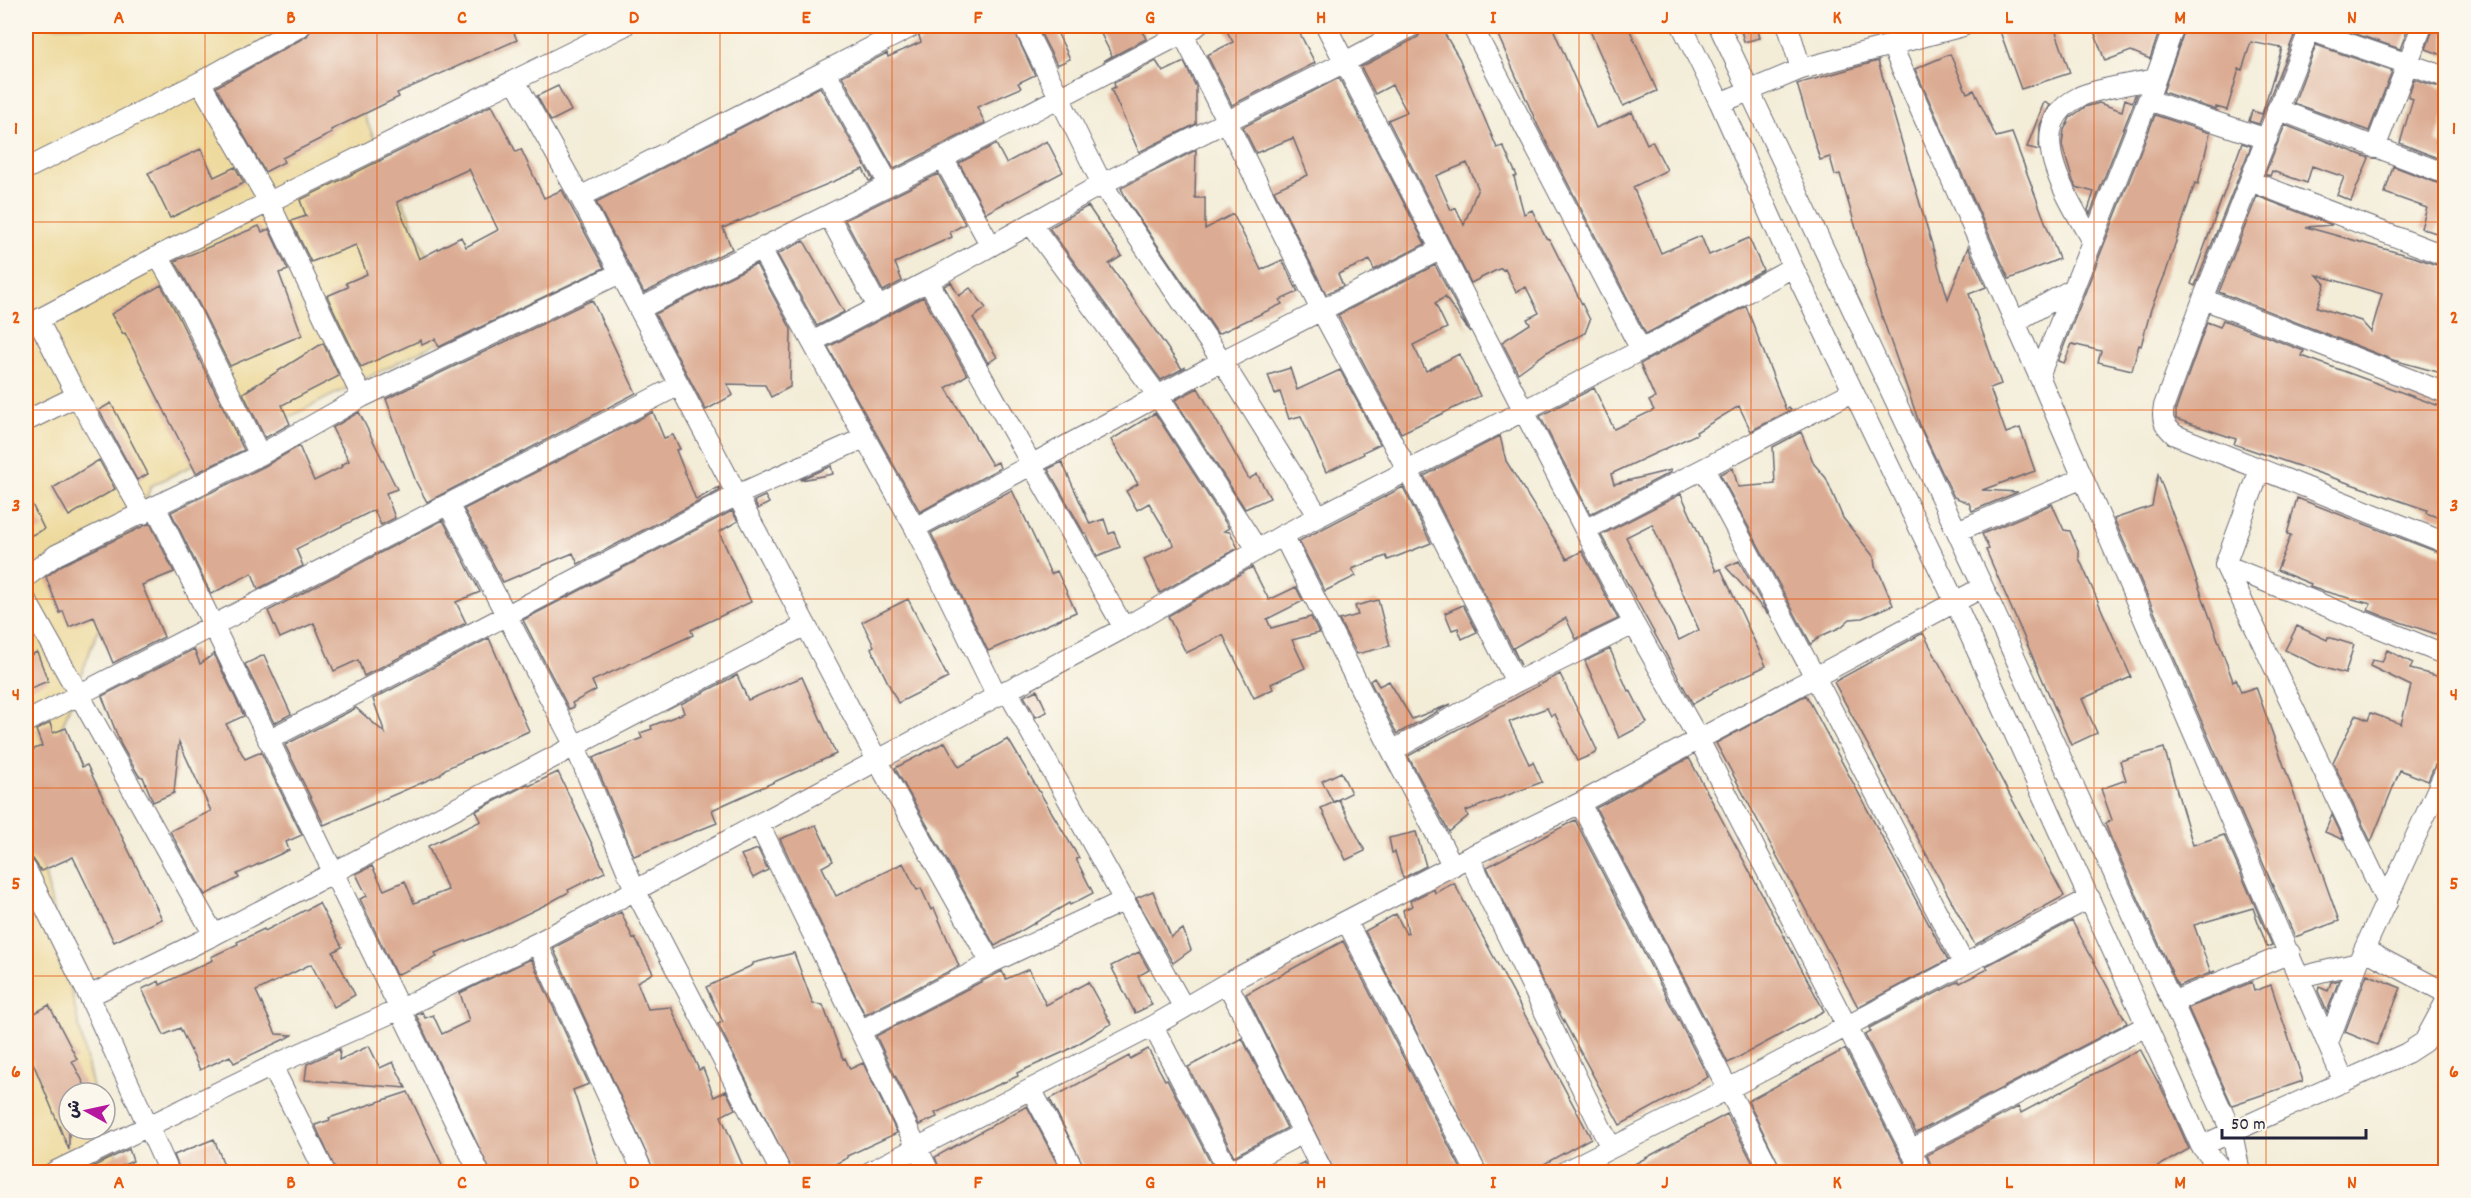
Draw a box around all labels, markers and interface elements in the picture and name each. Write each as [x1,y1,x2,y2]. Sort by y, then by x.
text: A [114,5,125,33]
text: B [286,5,296,33]
text: C [457,5,467,33]
text: D [629,5,640,33]
text: E [801,5,811,33]
text: F [974,5,984,33]
text: G [1145,5,1155,33]
text: H [1316,5,1326,33]
text: I [1490,5,1497,33]
text: J [1661,5,1669,33]
text: K [1832,5,1842,33]
text: L [2005,5,2014,33]
text: M [2174,5,2186,33]
text: N [2347,5,2357,33]
text: 1 [14,116,18,144]
text: 1 [2452,116,2456,144]
text: 2 [12,305,20,333]
text: 2 [2450,305,2458,333]
text: 3 [12,493,20,521]
text: 3 [2450,493,2458,521]
text: 4 [12,682,20,710]
text: 4 [2450,682,2458,710]
text: 5 [11,871,21,899]
text: 5 [2449,871,2459,899]
text: 6 [11,1059,21,1087]
text: 6 [2449,1059,2459,1087]
north arrow [57,1081,117,1141]
text: ش [62,1099,87,1120]
scale bar [2222,1102,2366,1140]
text: 50 m [2231,1113,2266,1138]
text: A [114,1170,125,1198]
text: B [286,1170,296,1198]
text: C [457,1170,467,1198]
text: D [629,1170,640,1198]
text: E [801,1170,811,1198]
text: F [974,1170,984,1198]
text: G [1145,1170,1155,1198]
text: H [1316,1170,1326,1198]
text: I [1490,1170,1497,1198]
text: J [1661,1170,1669,1198]
text: K [1832,1170,1842,1198]
text: L [2005,1170,2014,1198]
text: M [2174,1170,2186,1198]
text: N [2347,1170,2357,1198]

